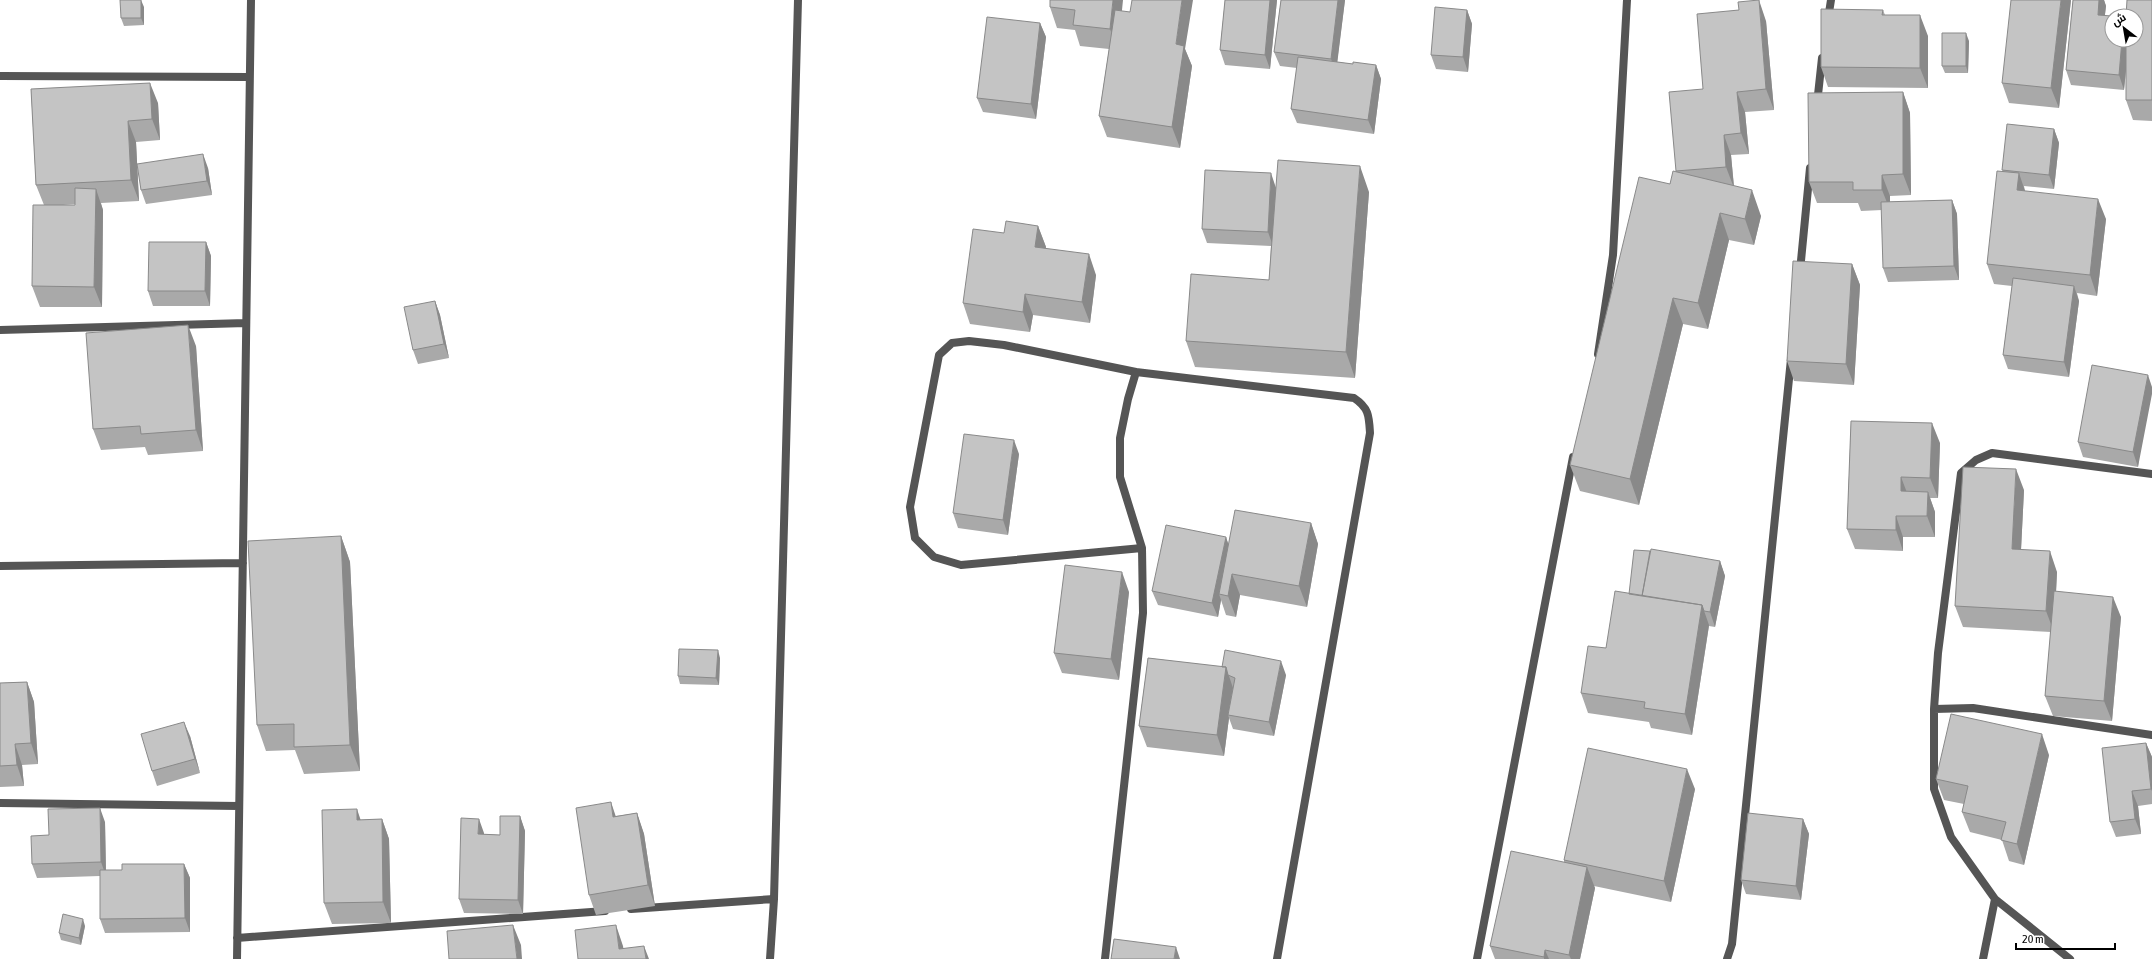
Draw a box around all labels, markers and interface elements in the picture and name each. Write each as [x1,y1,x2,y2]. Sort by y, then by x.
north arrow [2104,8,2144,48]
text: ش [2110,11,2129,29]
scale bar [2016,925,2115,951]
text: 20 m [2022,932,2044,946]

